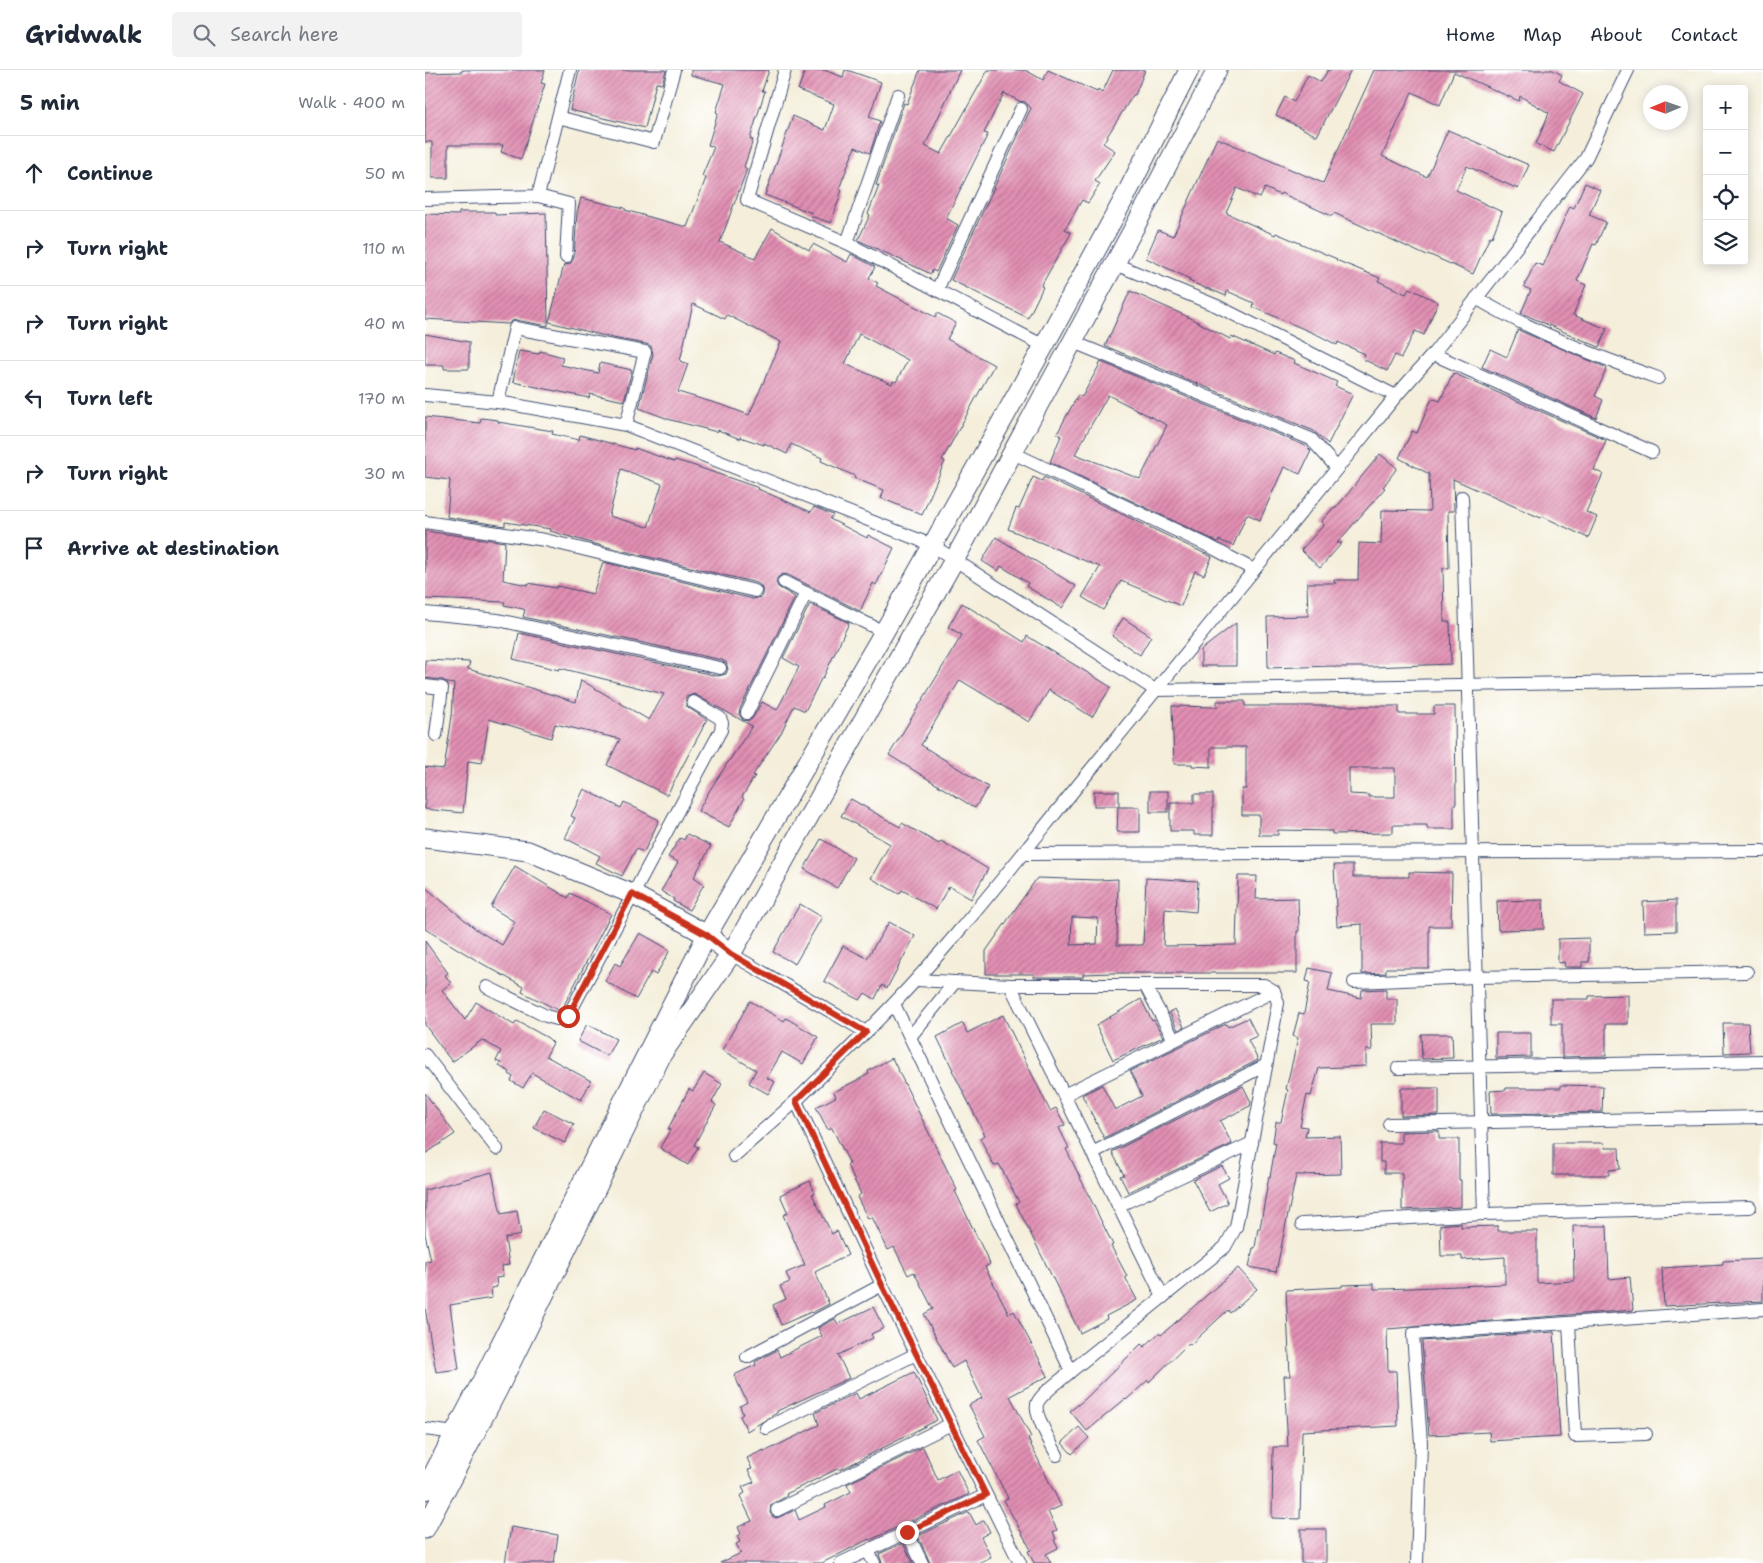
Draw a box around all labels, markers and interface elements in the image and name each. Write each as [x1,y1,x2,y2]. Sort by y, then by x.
search box [172,12,522,57]
text: Gridwalk [25,19,142,51]
icon: search [190,21,218,49]
text: Search here [230,22,339,47]
text: Home [1446,23,1495,47]
text: Map [1523,23,1562,47]
text: About [1590,23,1643,47]
text: Contact [1671,23,1738,47]
north arrow [1643,85,1688,130]
map controls [1703,85,1748,265]
button: + [1703,85,1748,130]
text: 5 min [20,89,80,117]
text: Walk · 400 m [298,92,405,113]
button: − [1703,130,1748,175]
icon: ahead [20,159,48,187]
text: Continue [67,161,153,186]
text: 50 m [365,163,405,184]
button: locate [1703,175,1748,220]
button: layers [1703,220,1748,265]
icon: right [20,234,48,262]
text: Turn right [67,236,168,261]
text: 110 m [362,238,405,259]
icon: right [20,309,48,337]
text: Turn right [67,311,168,336]
text: 40 m [363,313,405,334]
icon: left [20,384,48,412]
text: Turn left [67,386,153,411]
text: 170 m [358,388,405,409]
icon: right [20,459,48,487]
text: Turn right [67,461,168,486]
text: 30 m [364,463,405,484]
icon: arrive [20,534,48,562]
text: Arrive at destination [67,536,279,561]
route start [557,1005,580,1028]
route end [896,1521,919,1544]

